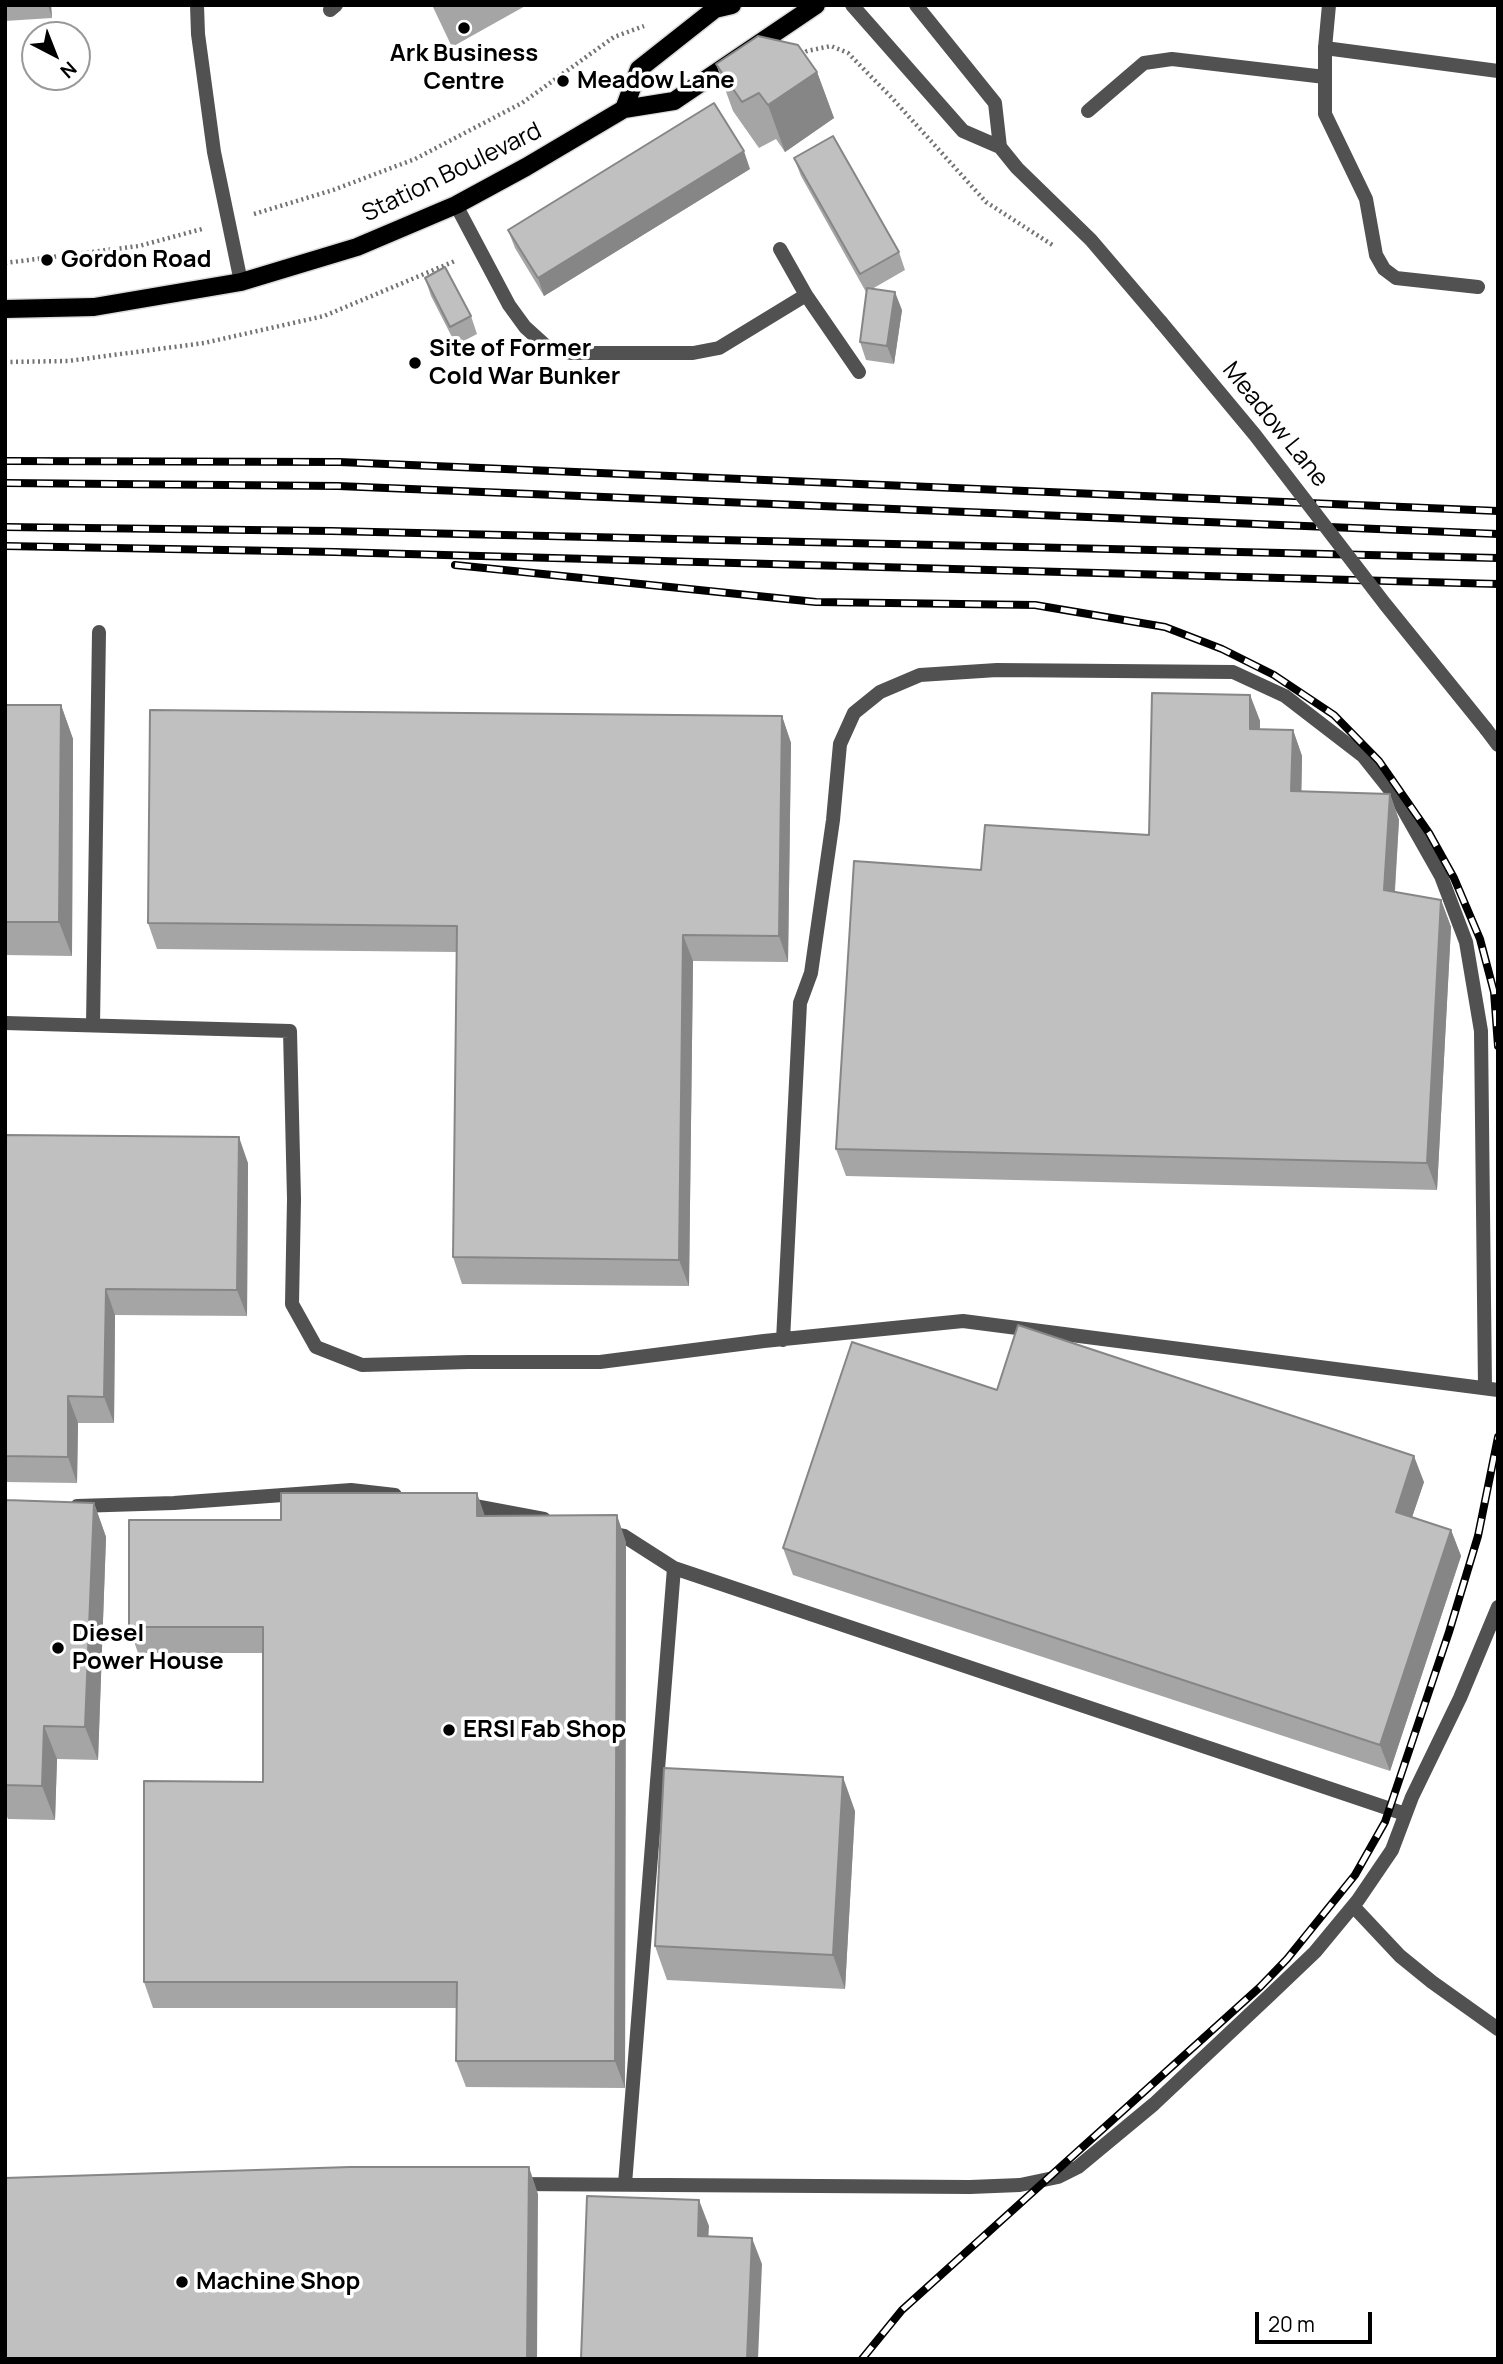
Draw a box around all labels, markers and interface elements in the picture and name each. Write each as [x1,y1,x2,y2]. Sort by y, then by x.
marker: Ark Business Centre [456,20,472,36]
north arrow [21,21,91,91]
place label: Ark Business Centre [390,40,538,96]
text: N [55,56,82,84]
place label: Meadow Lane [577,67,735,95]
marker: Meadow Lane [555,73,571,89]
street label: Station Boulevard [358,117,546,229]
place label: Gordon Road [61,246,211,274]
marker: Gordon Road [39,252,55,268]
place label: Site of Former Cold War Bunker [429,335,620,391]
marker: Site of Former Cold War Bunker [407,355,423,371]
street label: Meadow Lane [1216,357,1334,493]
place label: Diesel Power House [72,1620,224,1676]
marker: Diesel Power House [50,1640,66,1656]
place label: ERSI Fab Shop [463,1716,626,1744]
marker: ERSI Fab Shop [441,1722,457,1738]
place label: Machine Shop [196,2268,360,2296]
marker: Machine Shop [174,2274,190,2290]
scale bar [1258,2298,1375,2342]
text: 20 m [1268,2310,1315,2338]

